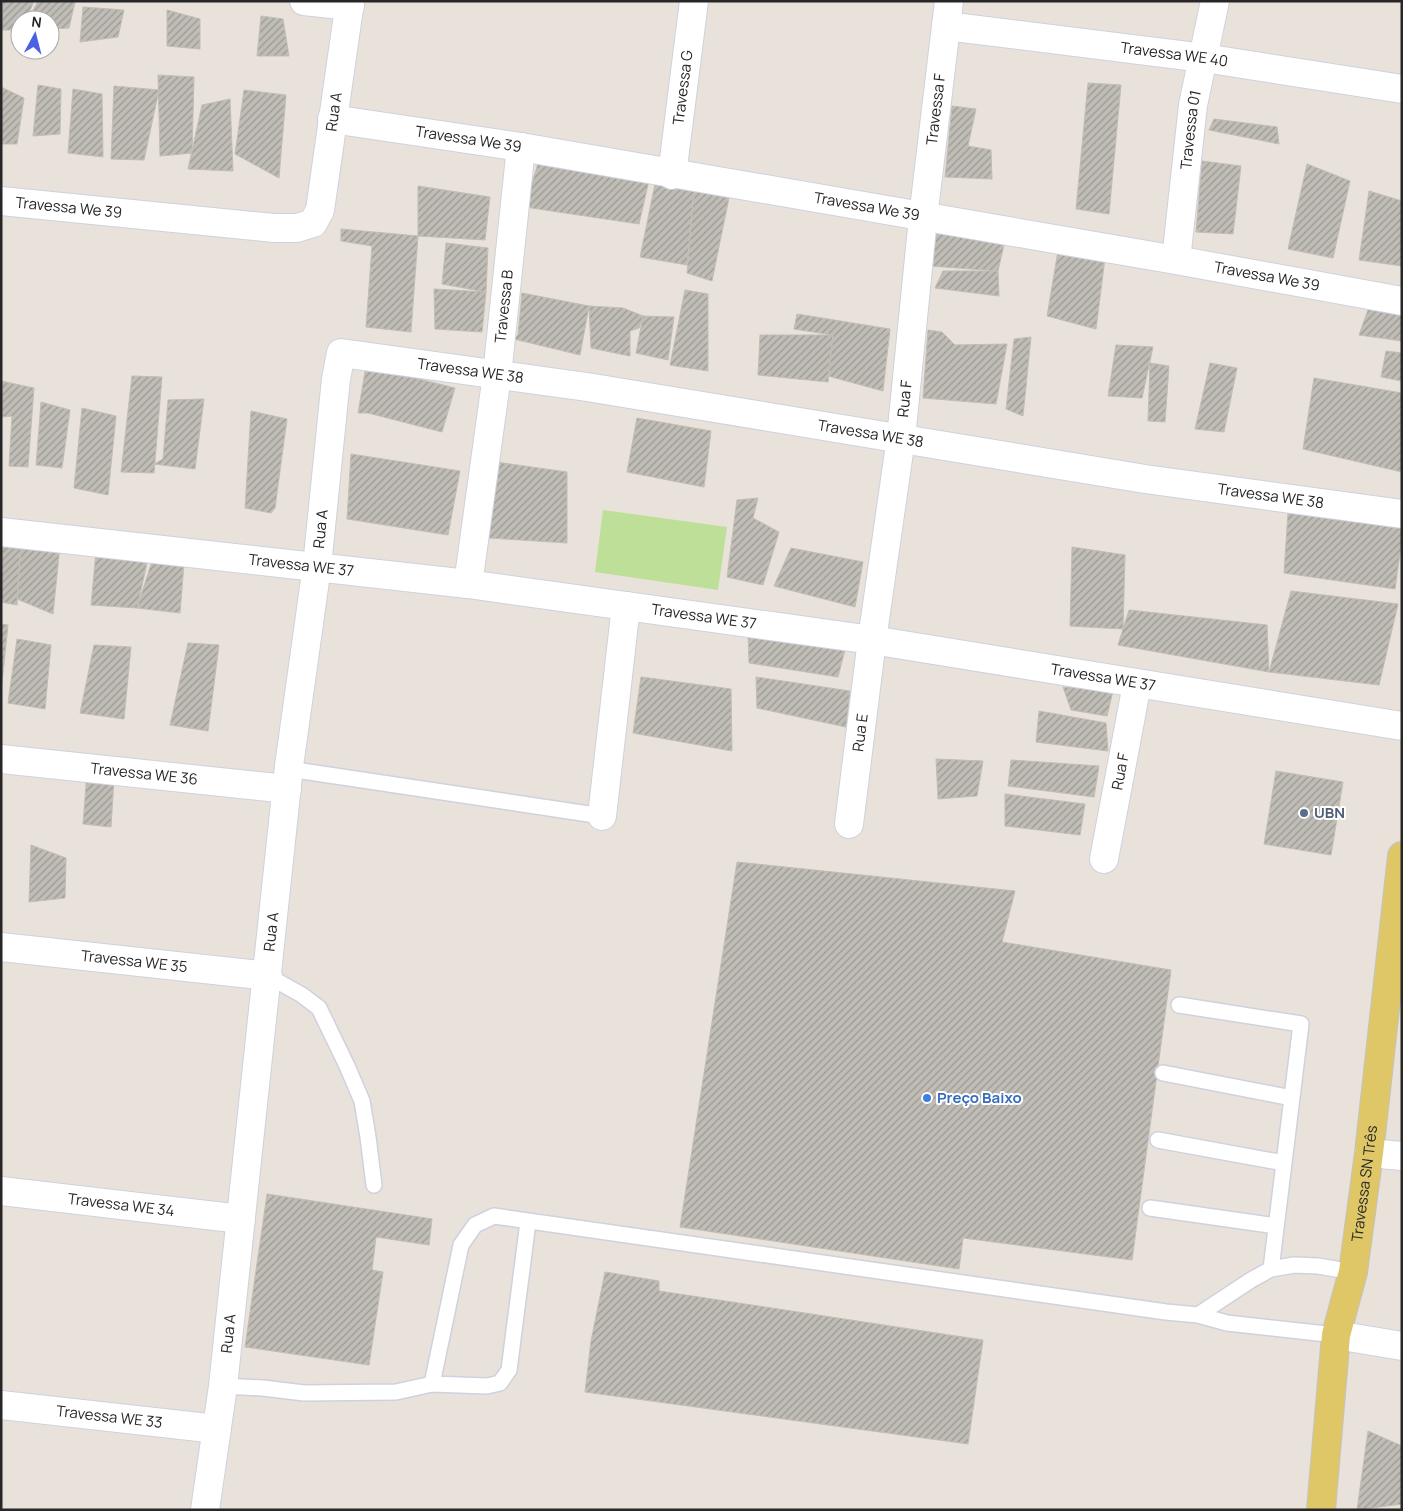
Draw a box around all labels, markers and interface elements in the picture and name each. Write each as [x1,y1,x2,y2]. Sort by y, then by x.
north arrow [10,10,60,60]
text: N [30,12,43,32]
street label: Travessa WE 40 [1119,37,1230,72]
street label: Travessa G [667,49,698,126]
street label: Travessa F [921,72,950,146]
street label: Travessa 01 [1175,88,1206,170]
street label: Rua A [320,90,347,133]
street label: Travessa We 39 [414,120,523,157]
street label: Travessa We 39 [812,187,921,226]
street label: Travessa We 39 [14,191,123,223]
street label: Travessa We 39 [1212,256,1321,296]
street label: Travessa B [489,269,518,344]
street label: Travessa WE 38 [416,353,525,388]
street label: Rua F [892,379,917,418]
street label: Travessa WE 38 [816,414,925,452]
street label: Travessa WE 38 [1216,478,1325,513]
street label: Rua A [308,508,333,549]
street label: Travessa WE 37 [247,549,355,581]
street label: Travessa WE 37 [650,599,758,634]
street label: Travessa WE 37 [1049,658,1157,696]
street label: Rua E [847,712,873,753]
street label: Rua F [1106,751,1134,792]
street label: Travessa WE 36 [90,757,199,790]
place label: UBN [1314,802,1345,823]
marker: UBN [1298,807,1310,819]
street label: Rua A [258,911,283,952]
street label: Travessa WE 35 [80,945,189,977]
place label: Preço Baixo [937,1087,1022,1108]
marker: Preço Baixo [921,1092,933,1104]
street label: Travessa SN Três [1346,1124,1382,1243]
street label: Travessa WE 34 [67,1188,176,1221]
street label: Rua A [216,1312,241,1354]
street label: Travessa WE 33 [55,1400,164,1433]

